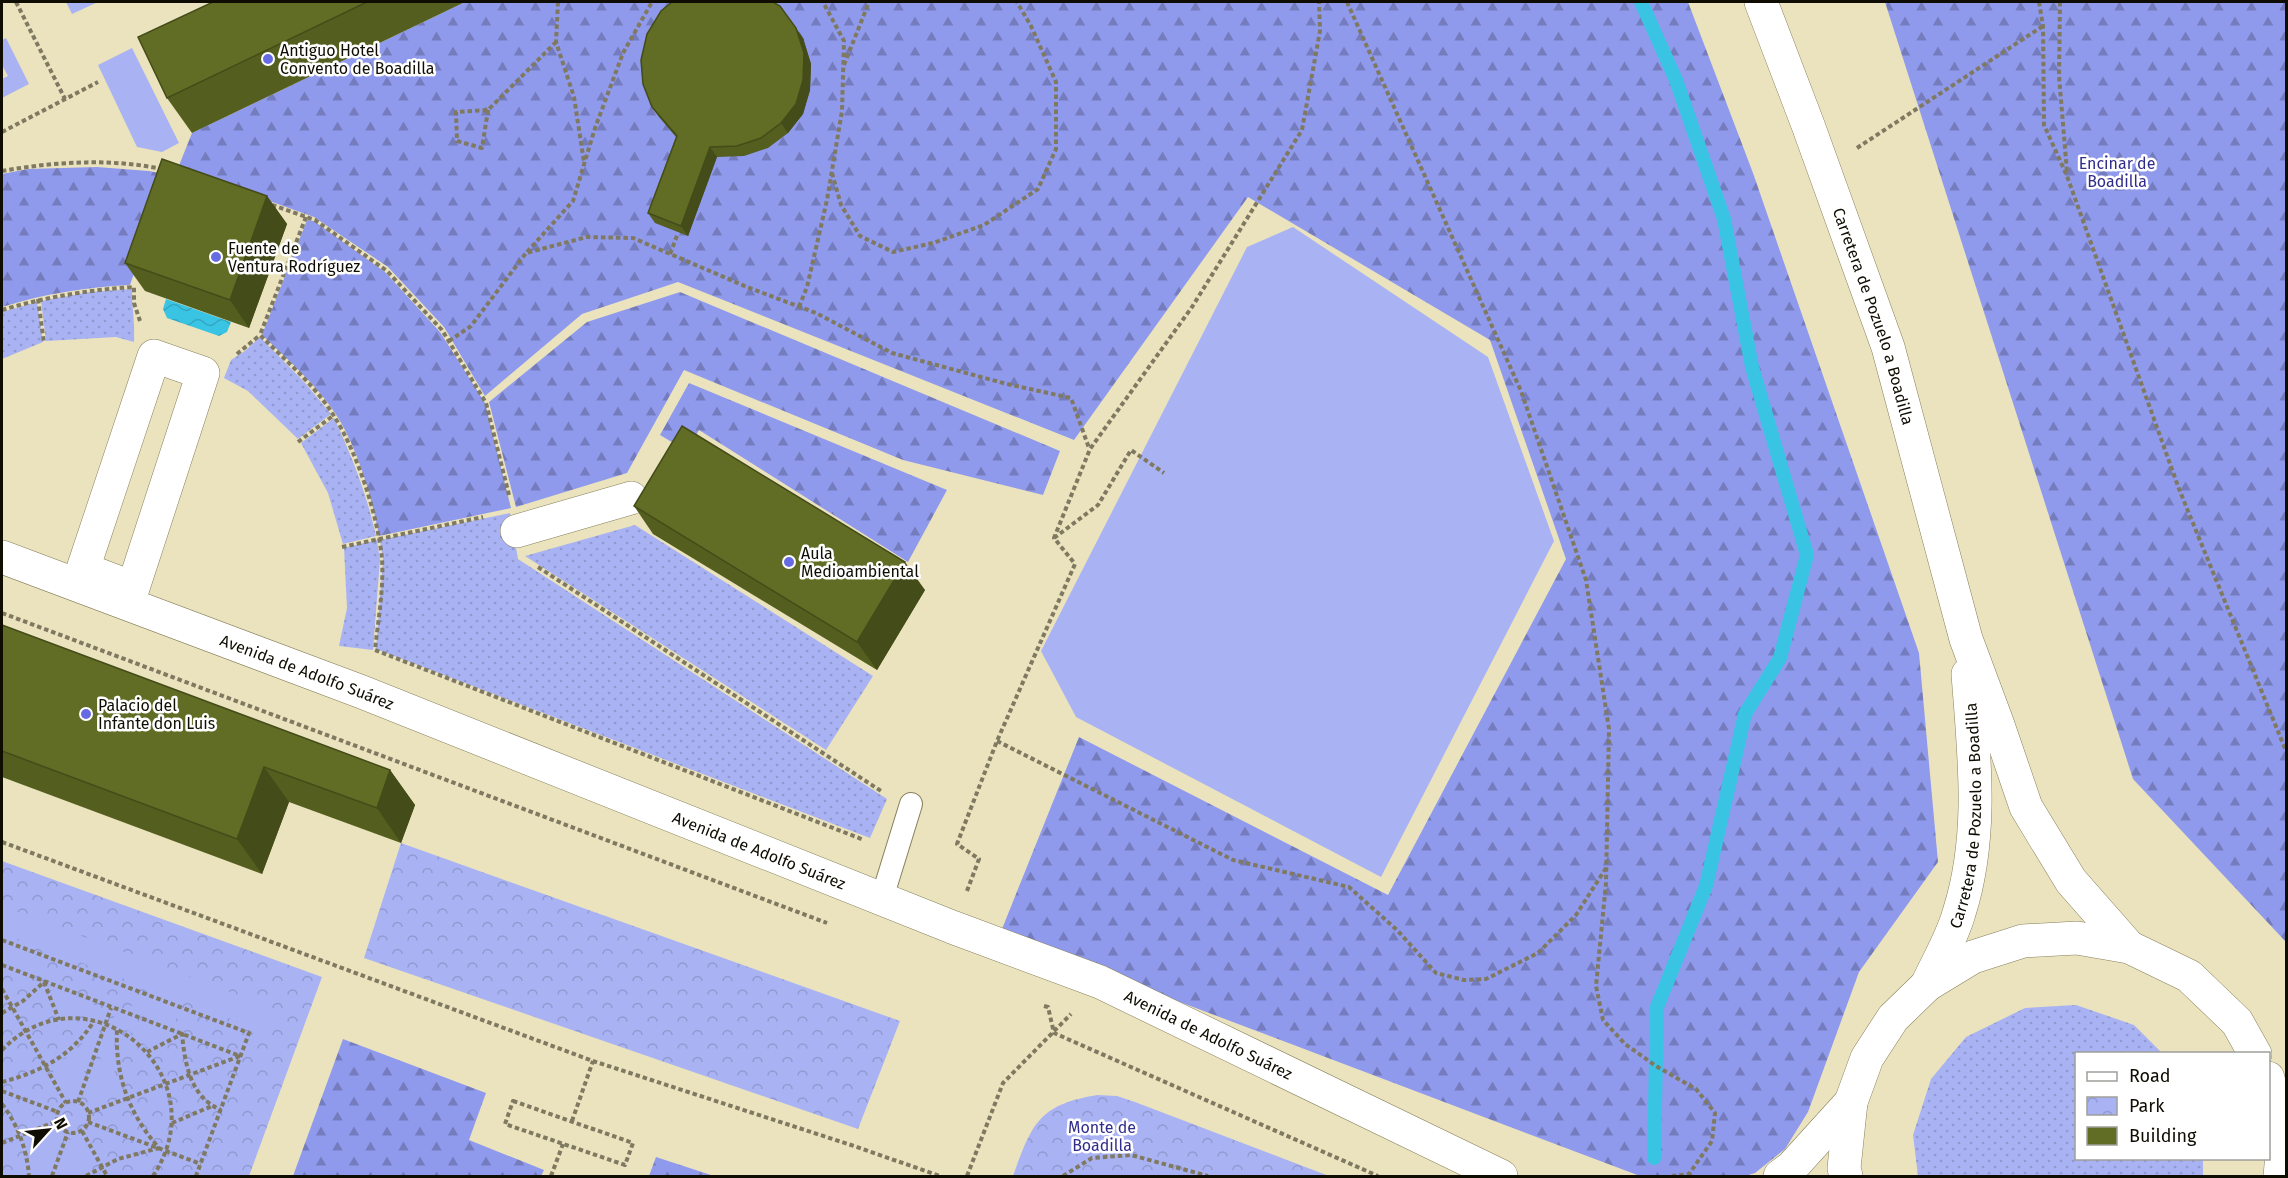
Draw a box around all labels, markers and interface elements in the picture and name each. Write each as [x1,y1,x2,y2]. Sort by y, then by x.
place label: Antiguo Hotel Convento de Boadilla [280,41,435,78]
marker: Antiguo Hotel Convento de Boadilla [261,52,275,66]
park label: Encinar de Boadilla [2079,154,2155,191]
street label: Carretera de Pozuelo a Boadilla [1829,205,1918,427]
place label: Fuente de Ventura Rodríguez [228,239,360,276]
marker: Fuente de Ventura Rodríguez [209,250,223,264]
place label: Aula Medioambiental [801,544,919,581]
marker: Aula Medioambiental [782,555,796,569]
street label: Avenida de Adolfo Suárez [218,630,397,713]
place label: Palacio del Infante don Luis [98,696,215,733]
street label: Carretera de Pozuelo a Boadilla [1945,702,1985,931]
marker: Palacio del Infante don Luis [79,707,93,721]
street label: Avenida de Adolfo Suárez [670,807,848,893]
street label: Avenida de Adolfo Suárez [1121,986,1296,1083]
legend [2075,1052,2270,1160]
text: Road [2129,1065,2171,1087]
text: Park [2129,1095,2165,1117]
north arrow [18,1100,78,1160]
text: N [50,1114,72,1132]
park label: Monte de Boadilla [1068,1118,1136,1155]
text: Building [2129,1125,2197,1147]

